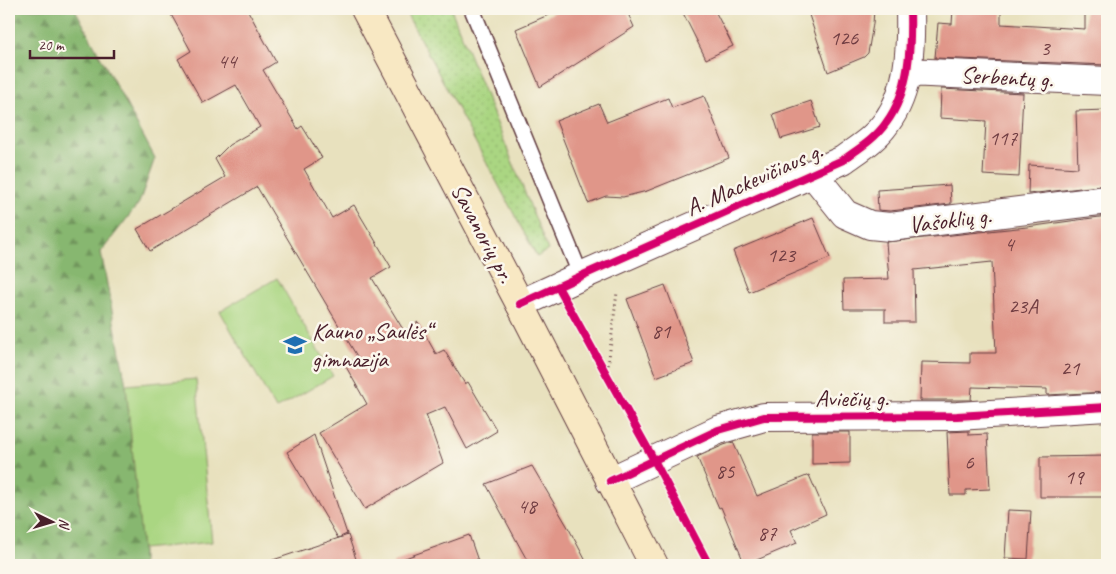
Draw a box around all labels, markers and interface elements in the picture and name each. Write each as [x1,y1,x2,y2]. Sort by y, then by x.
house number: 126 [830,25,859,51]
scale bar [30,28,114,60]
house number: 3 [1040,35,1051,61]
text: 20 m [38,36,65,55]
house number: 44 [218,48,239,74]
street label: Serbentų g. [960,60,1054,94]
house number: 117 [989,125,1019,151]
street label: A. Mackevičiaus g. [681,135,827,223]
street label: Savanorių pr. [444,178,522,288]
street label: Vašoklių g. [907,200,993,240]
house number: 4 [1004,231,1016,257]
house number: 123 [767,242,797,268]
house number: 23A [1008,293,1039,319]
place label: Kauno „Saulės“ gimnazija [312,316,437,374]
house number: 81 [652,318,672,344]
school or university icon: Kauno „Saulės“ gimnazija [282,332,308,358]
house number: 21 [1061,355,1081,381]
street label: Aviečių g. [815,383,889,413]
house number: 6 [964,449,974,475]
house number: 85 [716,458,736,484]
house number: 19 [1065,464,1085,490]
house number: 48 [518,493,539,519]
north arrow [28,496,78,546]
text: N [55,518,73,530]
house number: 87 [758,520,778,546]

